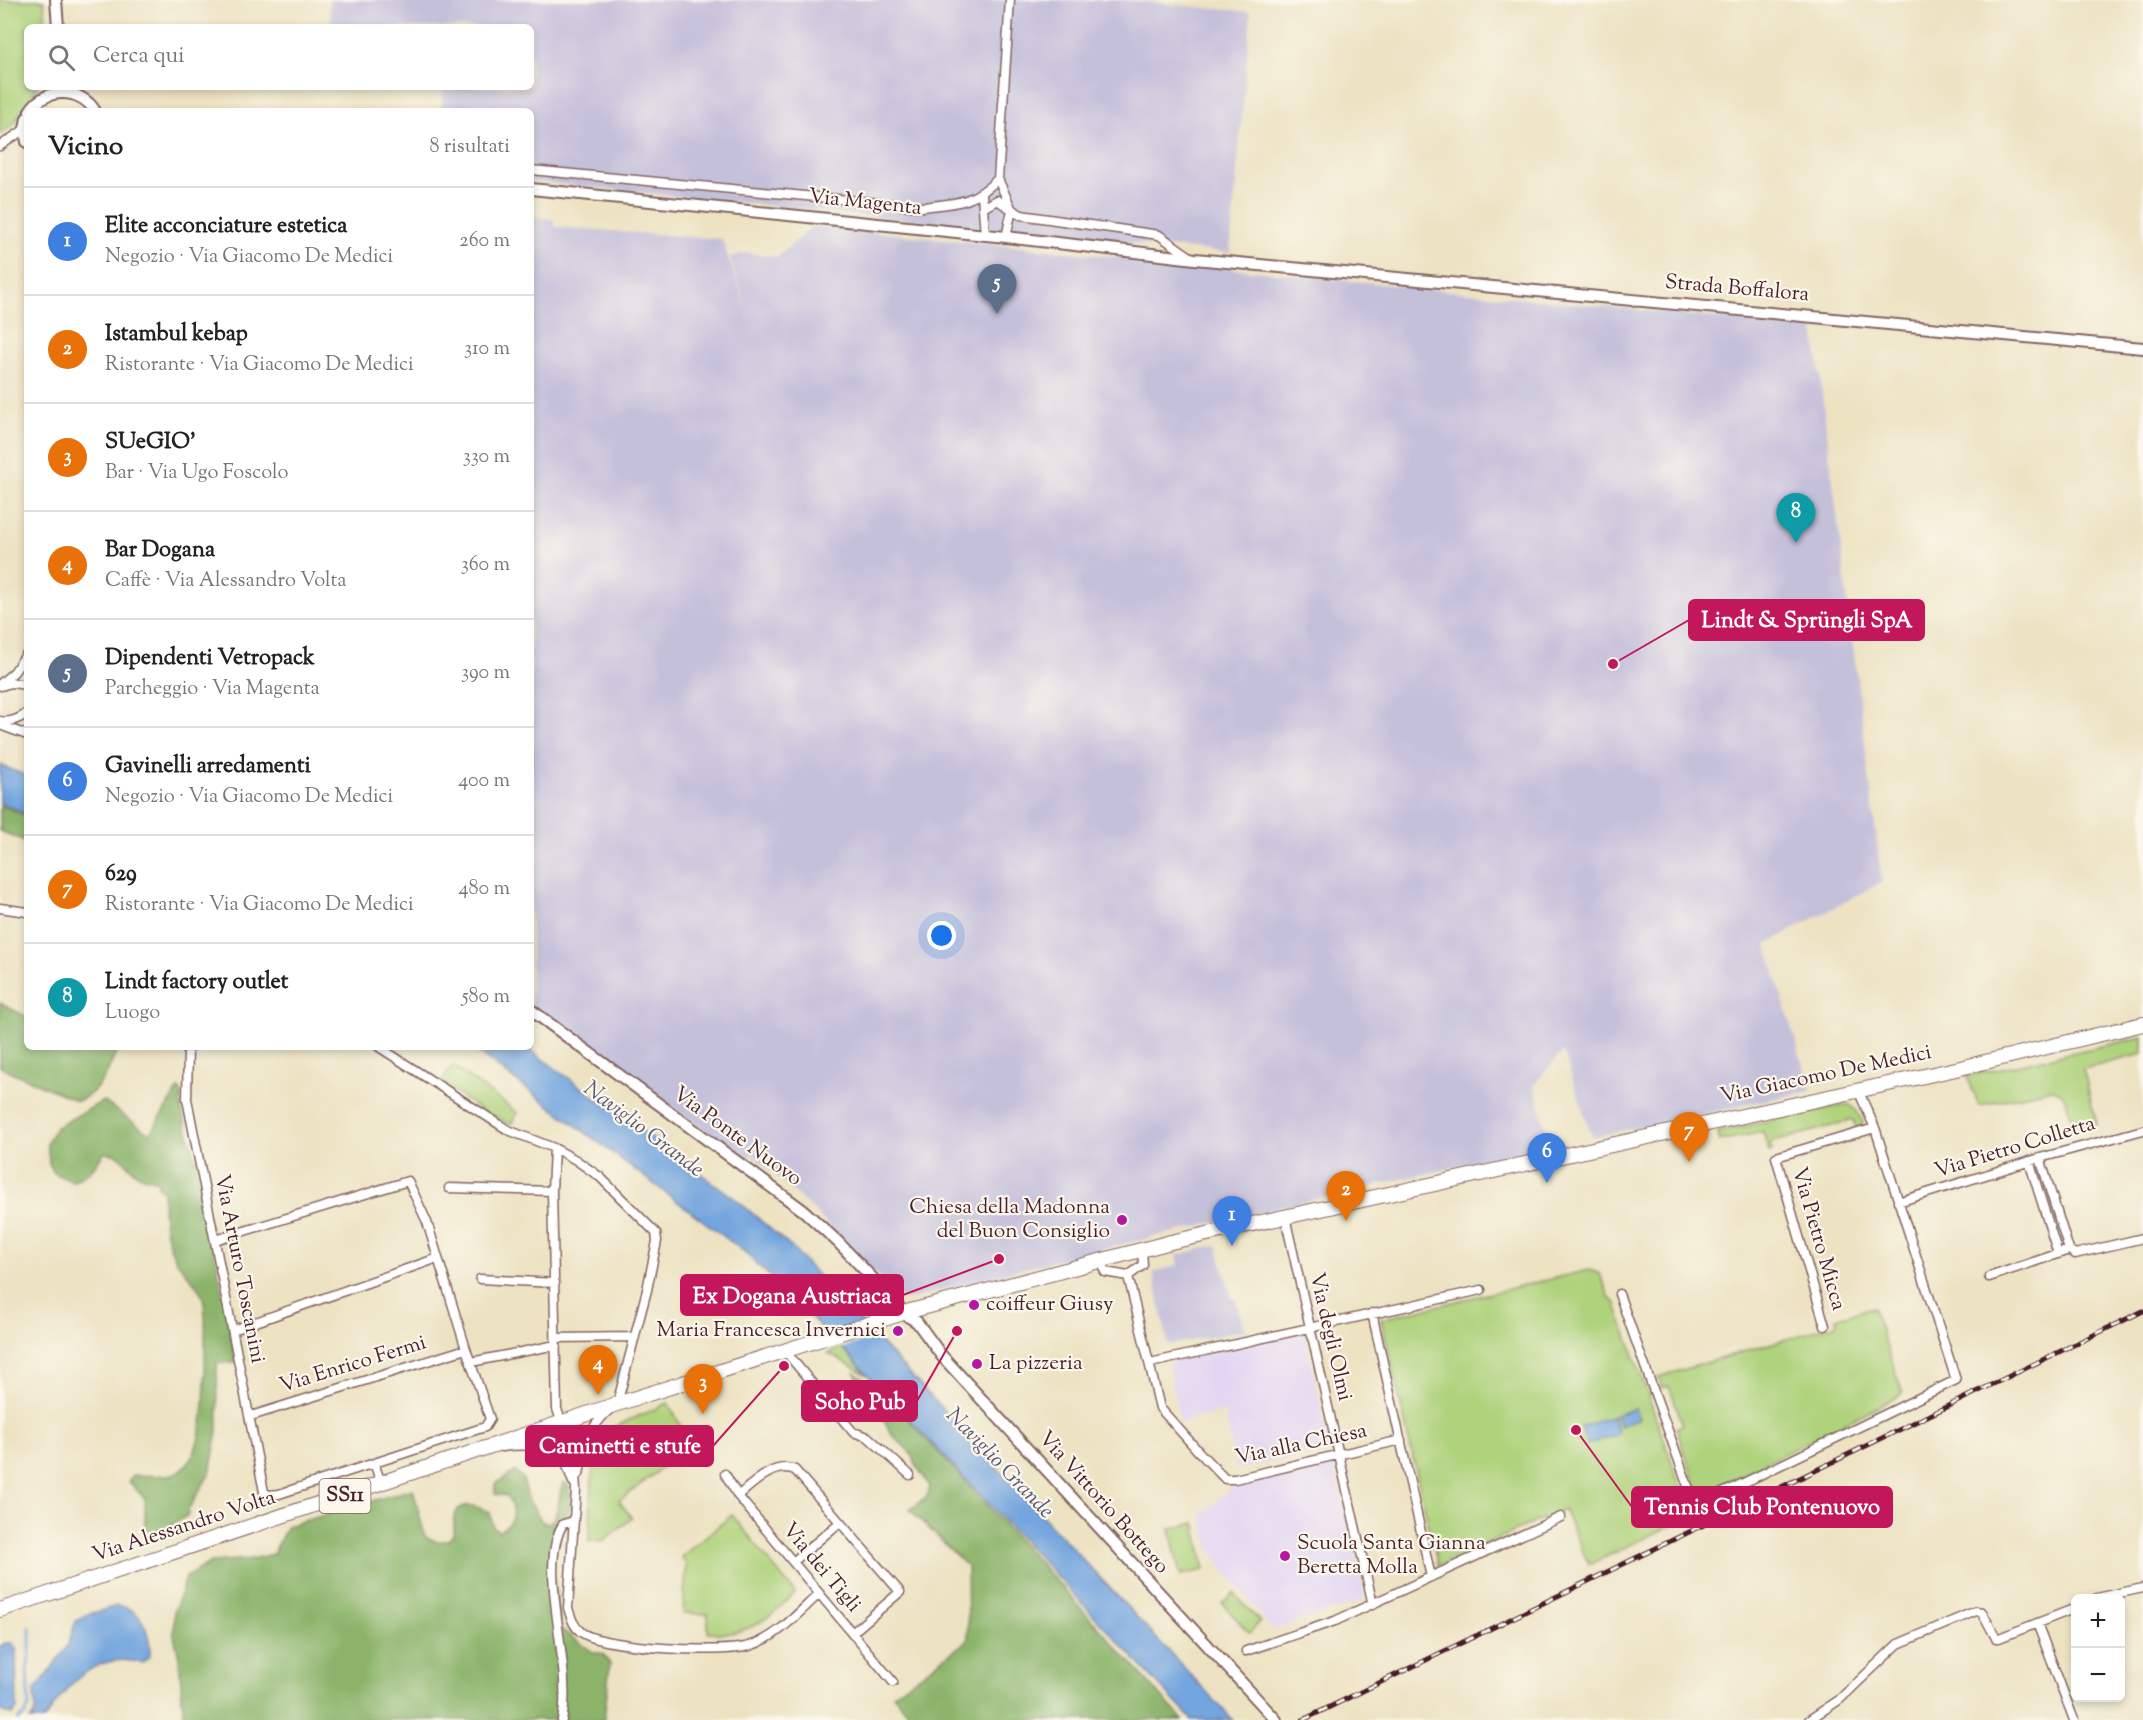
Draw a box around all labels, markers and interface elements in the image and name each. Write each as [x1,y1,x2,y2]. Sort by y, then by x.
search box [24,24,534,90]
icon: search [45,41,78,74]
text: Cerca qui [93,41,184,73]
text: Vicino [48,129,123,166]
text: 8 risultati [429,133,510,162]
street label: Via Magenta [807,182,923,224]
text: Elite acconciature estetica [105,211,347,243]
text: 1 [64,227,71,256]
text: 260 m [459,227,510,256]
text: Negozio · Via Giacomo De Medici [105,243,393,272]
pin: 5 [978,264,1016,314]
street label: Strada Boffalora [1664,268,1811,310]
text: Istambul kebap [105,319,248,351]
text: 2 [63,335,72,364]
text: 310 m [464,335,510,364]
text: Ristorante · Via Giacomo De Medici [105,351,414,380]
text: SUeGIO' [105,427,196,459]
text: 3 [63,443,72,472]
text: 330 m [463,443,510,472]
text: Bar · Via Ugo Foscolo [105,459,288,488]
pin: 8 [1776,494,1816,543]
text: Bar Dogana [105,535,215,567]
text: 4 [62,551,73,580]
text: 360 m [461,551,510,580]
text: Caffè · Via Alessandro Volta [105,567,347,596]
callout: Lindt & Sprüngli SpA [1689,600,1924,640]
text: Lindt & Sprüngli SpA [1701,606,1913,638]
text: Dipendenti Vetropack [105,643,315,675]
text: 5 [64,659,71,688]
text: 390 m [461,659,510,688]
text: Parcheggio · Via Magenta [105,675,320,704]
text: Gavinelli arredamenti [105,751,311,783]
text: 6 [63,767,72,796]
text: 400 m [458,767,510,796]
text: Negozio · Via Giacomo De Medici [105,783,393,812]
text: 629 [105,859,137,891]
text: 7 [62,875,73,904]
text: 480 m [459,875,510,904]
text: Ristorante · Via Giacomo De Medici [105,891,414,920]
your location [927,921,956,950]
text: Lindt factory outlet [105,967,288,999]
text: 8 [63,983,73,1012]
text: 580 m [462,983,510,1012]
text: Luogo [105,999,160,1028]
street label: Via Giacomo De Medici [1718,1038,1934,1112]
water label: Naviglio Grande [576,1074,710,1186]
street label: Via Ponte Nuovo [666,1080,808,1194]
street label: Via Pietro Colletta [1931,1109,2099,1187]
pin: 7 [1670,1112,1708,1162]
pin: 6 [1528,1134,1566,1183]
street label: Via Pietro Micca [1783,1164,1853,1314]
street label: Via Arturo Toscanini [206,1172,272,1366]
pin: 2 [1326,1172,1366,1221]
place label: Chiesa della Madonna del Buon Consiglio [909,1193,1110,1247]
pin: 1 [1212,1196,1252,1246]
marker: Chiesa della Madonna del Buon Consiglio [1115,1213,1129,1227]
street label: Via degli Olmi [1301,1270,1359,1404]
callout: Ex Dogana Austriaca [681,1275,903,1315]
text: Ex Dogana Austriaca [693,1282,892,1314]
place label: coiffeur Giusy [986,1290,1114,1320]
marker: coiffeur Giusy [967,1298,981,1312]
place label: Maria Francesca Invernici [657,1316,886,1346]
marker: Maria Francesca Invernici [891,1324,905,1338]
street label: Via Enrico Fermi [276,1328,430,1402]
pin: 4 [578,1346,618,1395]
place label: La pizzeria [989,1349,1083,1379]
marker: La pizzeria [970,1357,984,1371]
pin: 3 [684,1364,722,1414]
callout: Soho Pub [802,1381,917,1421]
text: Soho Pub [814,1388,906,1420]
water label: Naviglio Grande [938,1401,1060,1527]
street label: Via alla Chiesa [1232,1416,1370,1474]
street label: Via Vittorio Bottego [1031,1425,1175,1581]
callout: Caminetti e stufe [526,1426,713,1466]
text: Caminetti e stufe [539,1432,701,1464]
road number: SS11 [320,1479,370,1513]
street label: Via Alessandro Volta [89,1483,280,1571]
callout: Tennis Club Pontenuovo [1632,1487,1892,1527]
text: Tennis Club Pontenuovo [1644,1493,1880,1525]
street label: Via dei Tigli [774,1516,868,1620]
place label: Scuola Santa Gianna Beretta Molla [1297,1529,1486,1583]
marker: Scuola Santa Gianna Beretta Molla [1278,1549,1292,1563]
map controls [2071,1594,2125,1702]
button: + [2071,1594,2125,1648]
button: − [2071,1648,2125,1702]

